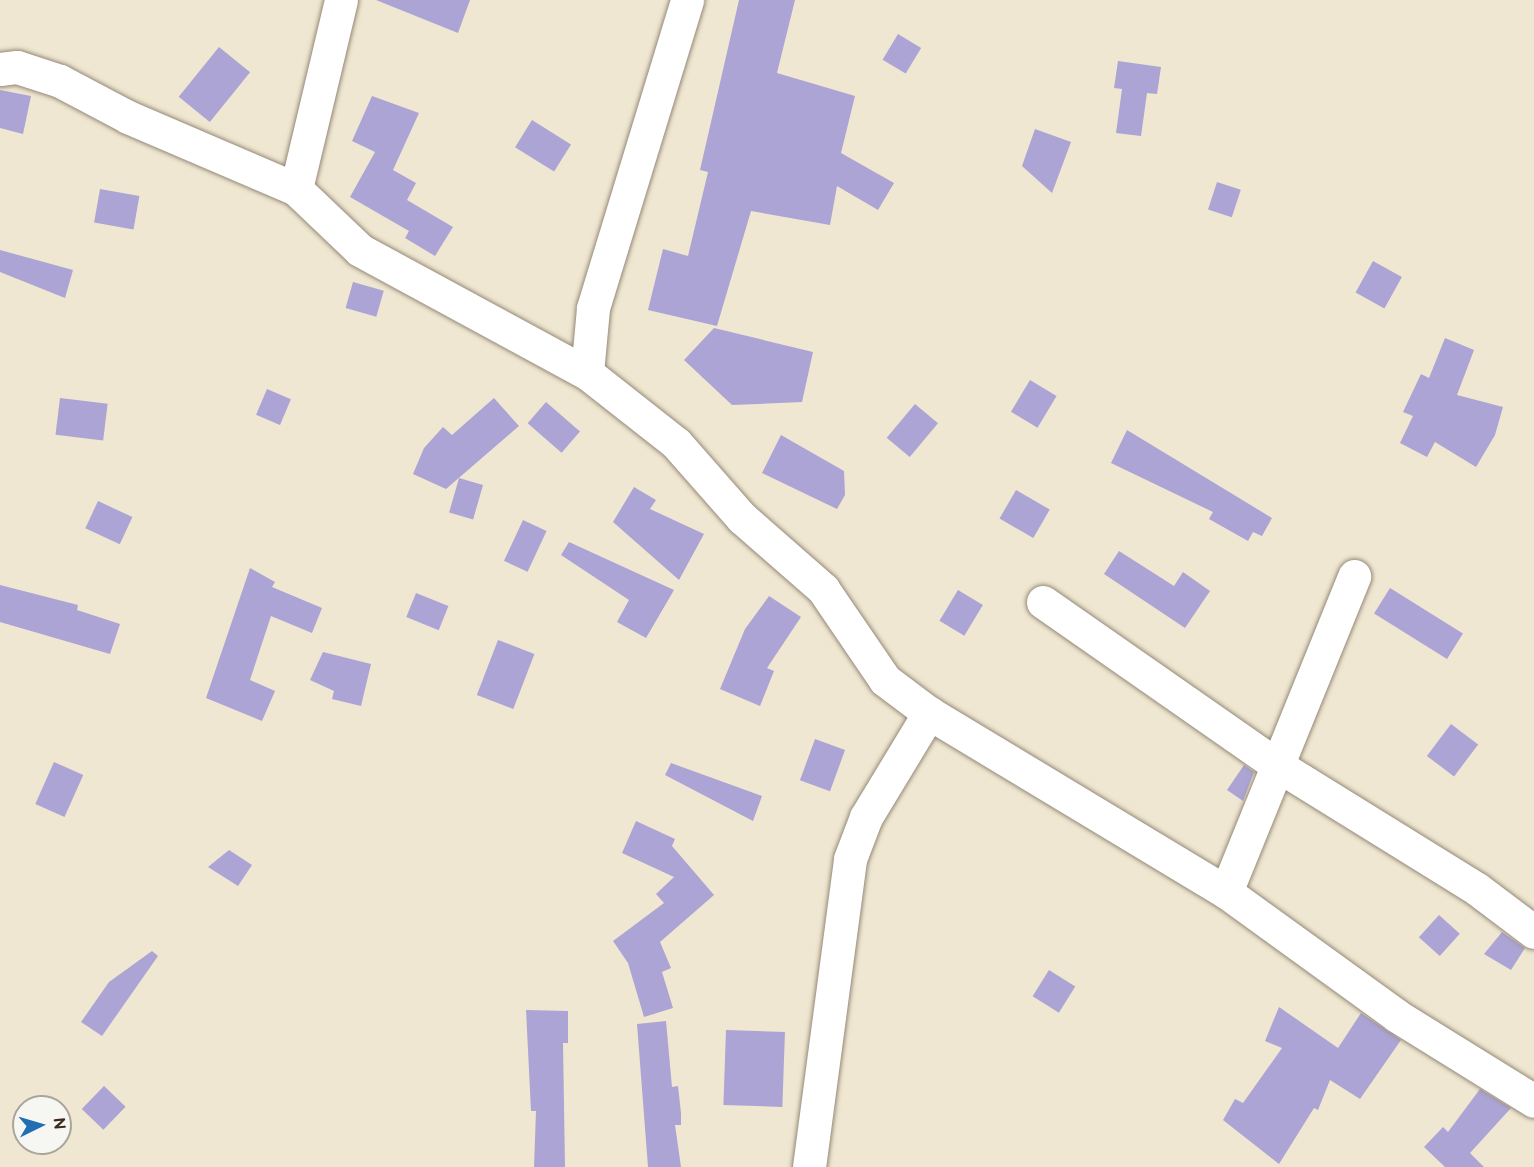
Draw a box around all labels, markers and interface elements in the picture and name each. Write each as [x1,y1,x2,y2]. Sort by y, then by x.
north arrow [12,1095,72,1155]
text: N [48,1117,68,1130]

